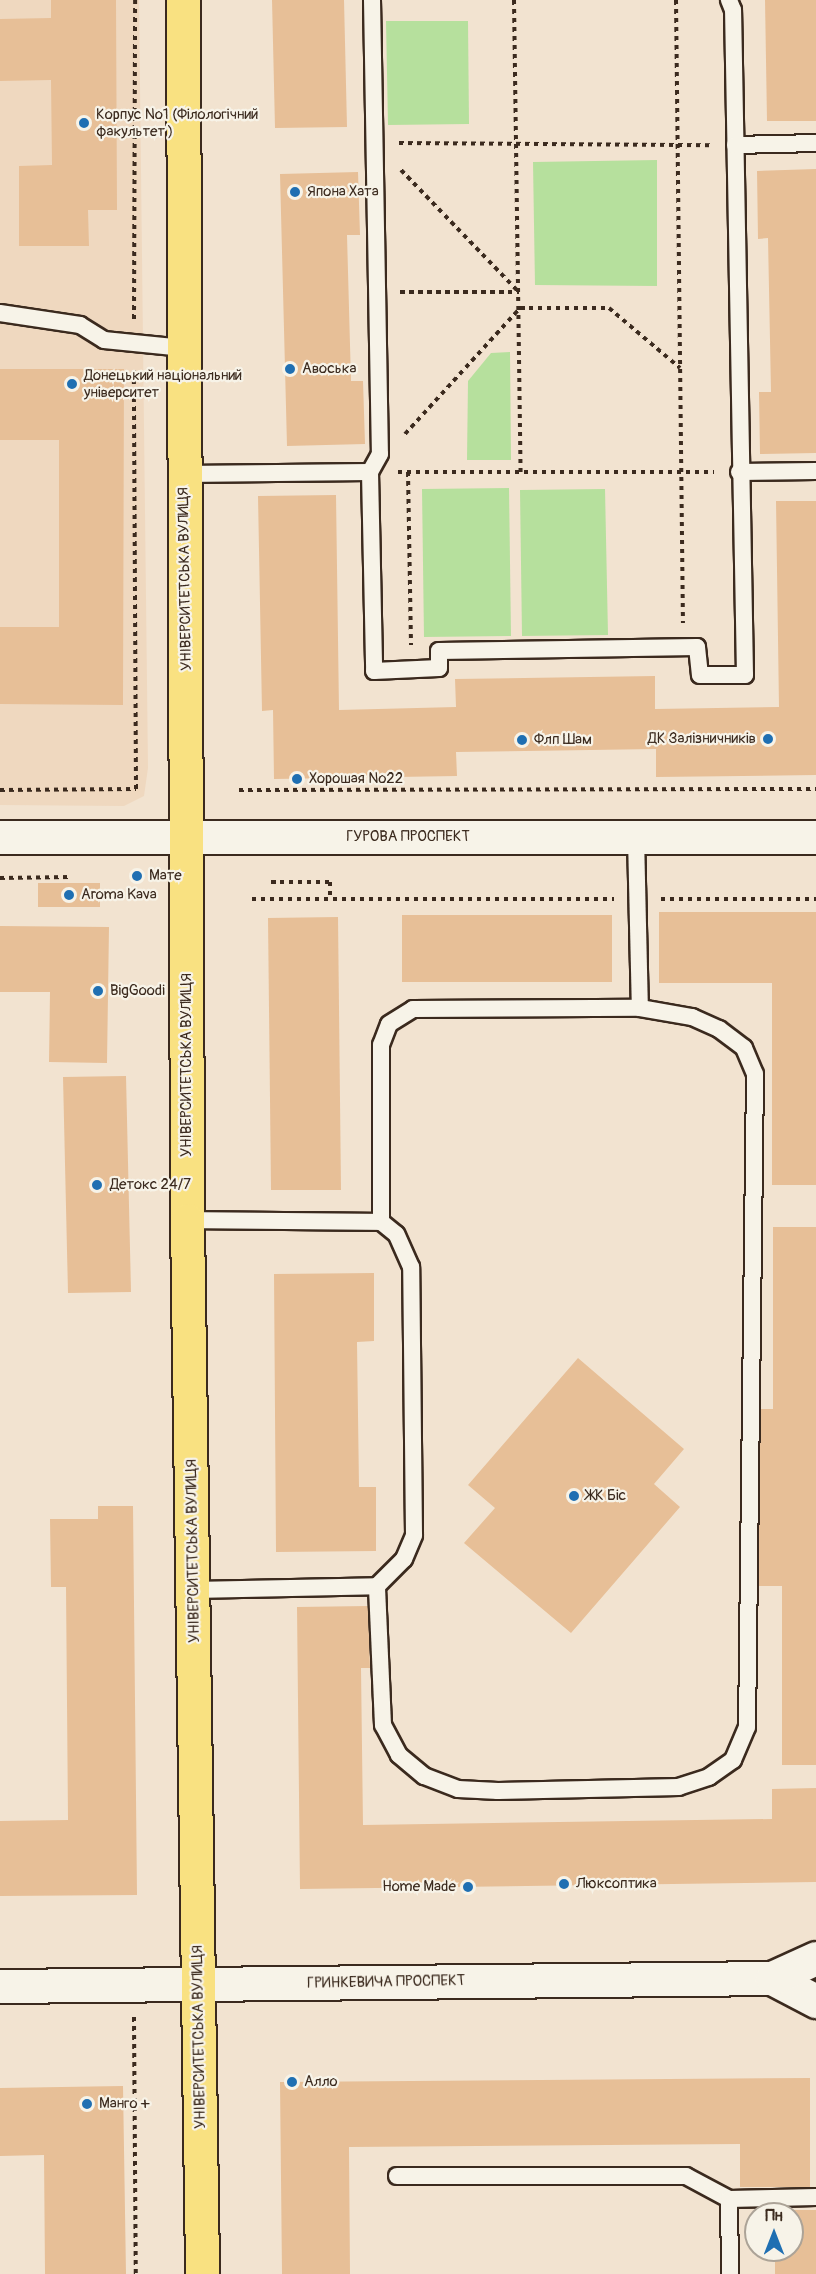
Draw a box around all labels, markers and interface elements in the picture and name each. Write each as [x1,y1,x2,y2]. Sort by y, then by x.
place label: Корпус №1 (Філологічний факультет ) [96,105,258,140]
marker: Корпус №1 (Філологічний факультет ) [77,116,91,130]
place label: Япона Хата [307,183,379,201]
marker: Япона Хата [288,185,302,199]
place label: Авоська [302,360,356,378]
marker: Авоська [283,362,297,376]
place label: Донецький національний університет [84,366,242,401]
marker: Донецький національний університет [65,377,79,391]
street label: УНІВЕРСИТЕТСЬКА ВУЛИЦЯ [174,487,196,671]
place label: ДК Залізничників [648,730,756,748]
place label: Флп Шам [534,731,592,749]
marker: ДК Залізничників [761,732,775,746]
marker: Флп Шам [515,733,529,747]
place label: Хорошая №22 [309,770,403,788]
marker: Хорошая №22 [290,772,304,786]
street label: ГУРОВА ПРОСПЕКТ [346,828,470,846]
place label: Мате [149,867,182,885]
marker: Мате [130,869,144,883]
place label: Aroma Kava [81,886,157,904]
marker: Aroma Kava [62,888,76,902]
street label: УНІВЕРСИТЕТСЬКА ВУЛИЦЯ [178,973,196,1157]
place label: BigGoodi [110,982,165,1000]
marker: BigGoodi [91,984,105,998]
marker: Детокс 24/7 [88,1176,106,1194]
place label: Детокс 24/7 [110,1176,191,1194]
street label: УНІВЕРСИТЕТСЬКА ВУЛИЦЯ [182,1459,204,1643]
place label: ЖК Біс [586,1487,626,1505]
marker: ЖК Біс [567,1489,581,1503]
place label: Люксоптика [576,1875,657,1893]
marker: Люксоптика [557,1877,571,1891]
place label: Home Made [382,1878,456,1896]
marker: Home Made [461,1880,475,1894]
street label: УНІВЕРСИТЕТСЬКА ВУЛИЦЯ [188,1945,210,2129]
street label: ГРИНКЕВИЧА ПРОСПЕКТ [307,1972,465,1992]
place label: Алло [304,2073,338,2091]
marker: Алло [285,2075,299,2089]
place label: Манго + [99,2095,149,2113]
marker: Манго + [80,2097,94,2111]
north arrow [744,2202,804,2262]
text: Пн [765,2206,783,2226]

